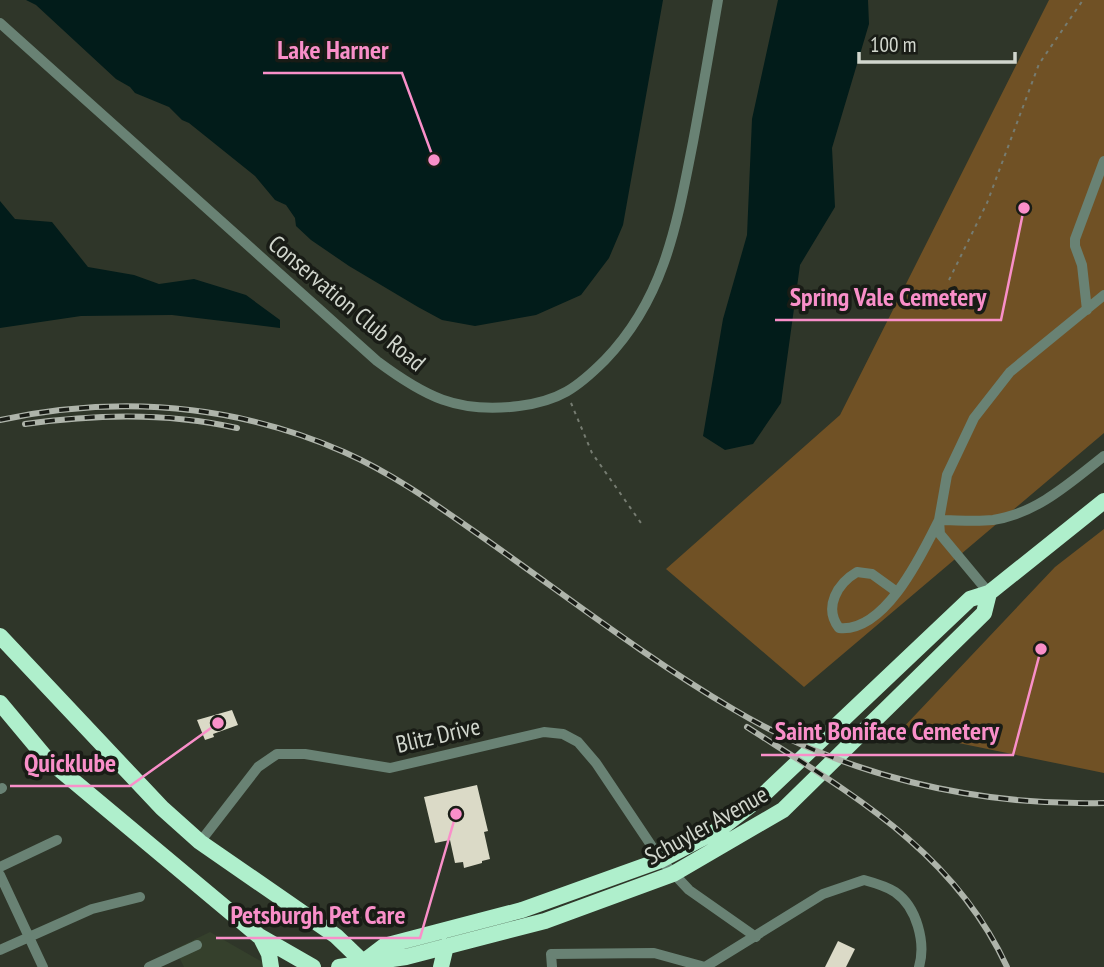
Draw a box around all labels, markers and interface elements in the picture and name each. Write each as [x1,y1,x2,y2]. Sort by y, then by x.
scale bar [859,21,1015,65]
callout: Lake Harner [263,26,402,73]
text: 100 m [870,31,916,58]
text: Lake Harner [277,33,389,66]
street label: Conservation Club Road [262,228,432,378]
callout: Spring Vale Cemetery [775,273,1001,320]
text: Spring Vale Cemetery [790,280,987,313]
callout: Saint Boniface Cemetery [761,708,1013,755]
street label: Blitz Drive [393,710,483,760]
text: Saint Boniface Cemetery [775,714,1000,747]
callout: Quicklube [10,739,130,786]
text: Quicklube [24,746,116,779]
street label: Schuyler Avenue [639,778,773,872]
callout: Petsburgh Pet Care [216,891,420,938]
text: Petsburgh Pet Care [230,898,406,931]

